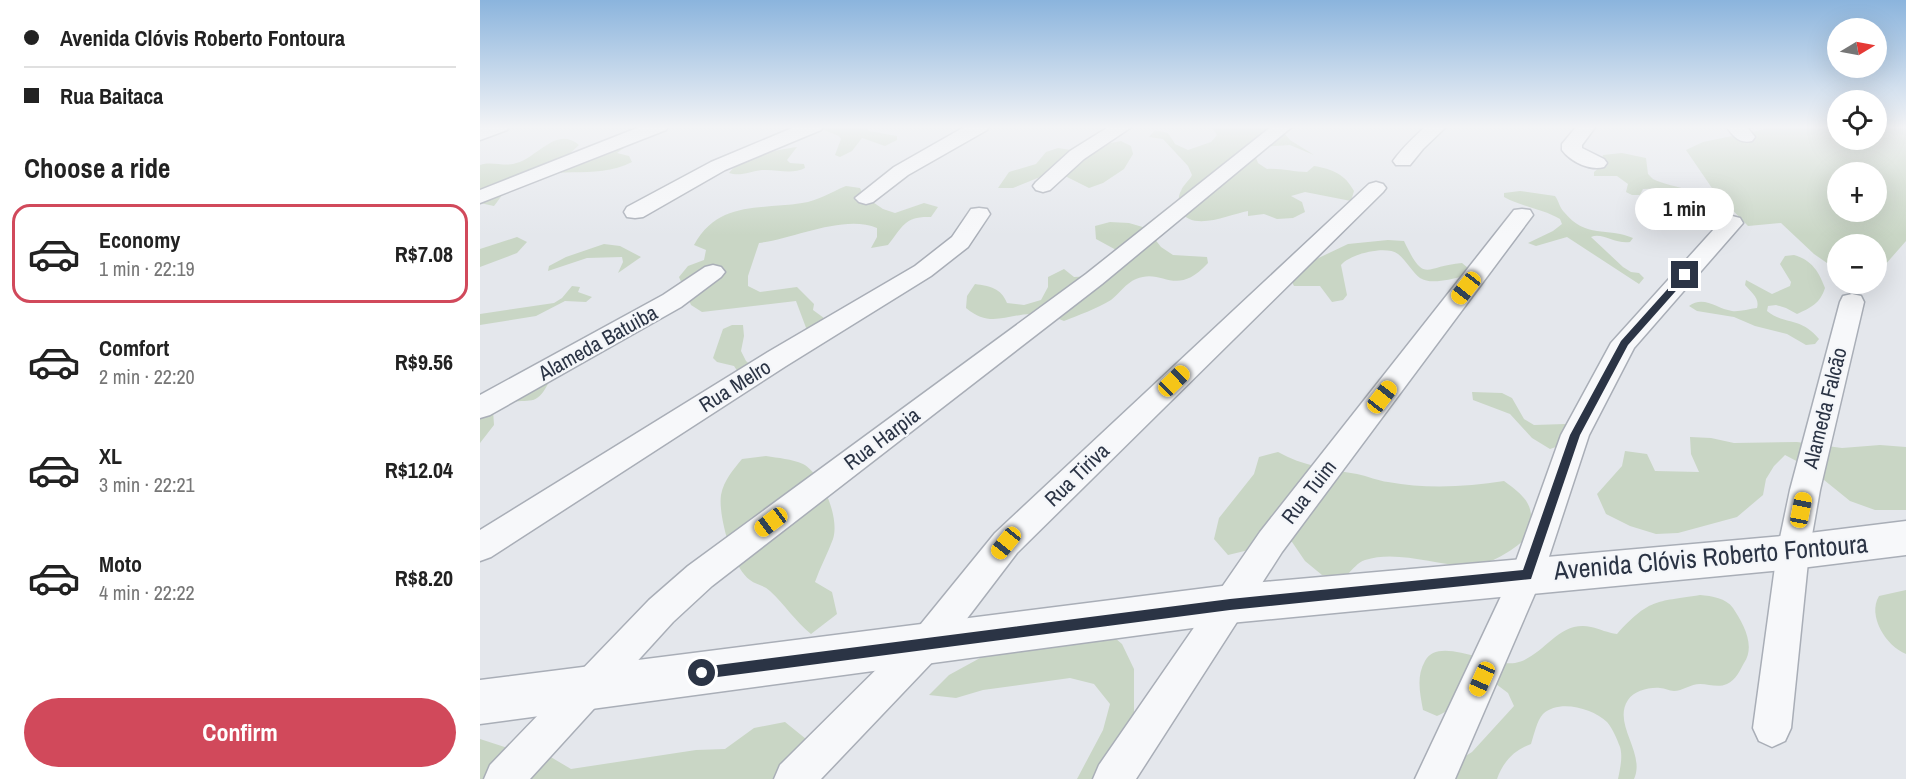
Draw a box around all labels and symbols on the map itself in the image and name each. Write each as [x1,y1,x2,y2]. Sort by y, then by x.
north arrow [1827,18,1887,78]
callout: 1 min [1636,188,1734,230]
route end [1671,261,1698,288]
car [1448,268,1484,308]
street label: Alameda Batuiba [532,298,663,388]
street label: Alameda Falcão [1795,344,1854,472]
street label: Rua Melro [693,352,776,419]
car [1155,362,1193,400]
car [1364,377,1400,417]
street label: Rua Harpia [838,400,926,477]
street label: Rua Tiriva [1038,436,1116,513]
street label: Rua Tuim [1274,454,1343,530]
car [1789,491,1813,529]
car [751,504,791,540]
car [988,523,1024,563]
street label: Avenida Clóvis Roberto Fontoura [1552,525,1870,588]
route start [688,659,715,686]
car [1466,659,1498,699]

